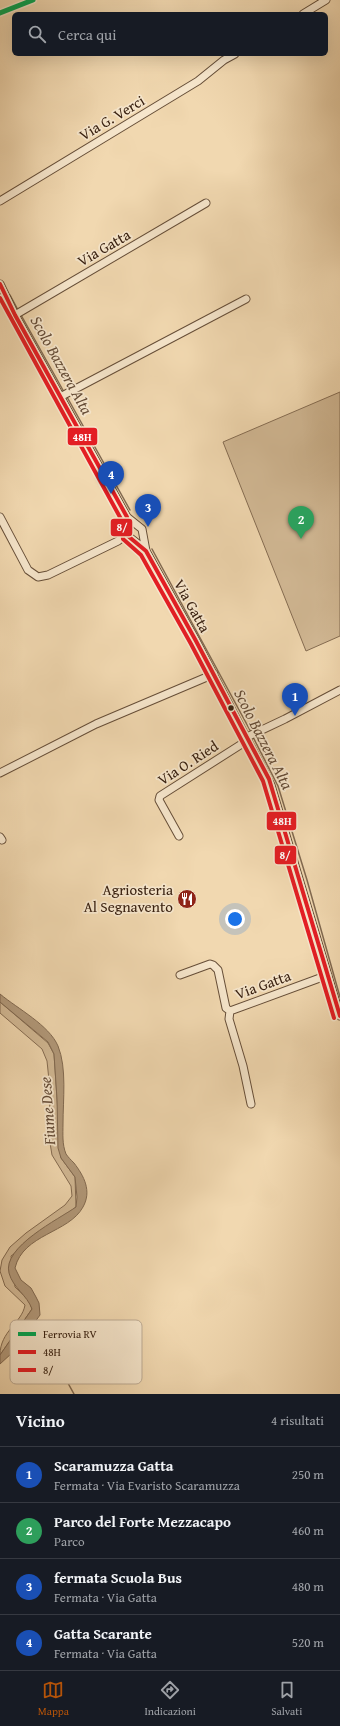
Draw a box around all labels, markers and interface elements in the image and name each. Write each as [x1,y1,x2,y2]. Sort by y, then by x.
search box [12,12,328,56]
icon: search [26,23,48,45]
text: Cerca qui [58,24,116,45]
street label: Via G. Verci [75,90,148,145]
street label: Via Gatta [73,224,134,271]
water label: Scolo Bazzera Alta [25,311,99,420]
line badge: 48H [67,427,98,446]
text: 48H [72,429,92,445]
pin: 4 [98,461,124,494]
pin: 3 [135,494,161,527]
pin: 2 [288,506,314,539]
line badge: 8/ [110,518,133,537]
text: 8/ [117,519,128,535]
street label: Via Gatta [169,575,216,636]
pin: 1 [282,683,308,716]
water label: Scolo Bazzera Alta [228,685,300,794]
unlabelled marker [226,703,236,713]
street label: Via O. Ried [153,735,222,790]
line badge: 48H [266,811,297,831]
text: 48H [272,813,292,829]
line badge: 8/ [274,845,297,865]
text: 8/ [280,847,291,863]
place label: Agriosteria Al Segnavento [84,879,173,917]
restaurant icon: Agriosteria Al Segnavento [176,888,198,910]
your location [225,909,245,929]
street label: Via Gatta [232,965,294,1004]
water label: Fiume Dese [33,1075,61,1147]
legend [10,1320,142,1384]
text: Ferrovia RV [43,1326,97,1342]
text: 48H [43,1344,61,1360]
text: 8/ [43,1362,53,1378]
text: Vicino [16,1408,65,1433]
text: 4 risultati [271,1411,324,1430]
text: Scaramuzza Gatta [54,1455,174,1476]
text: 1 [26,1465,32,1484]
text: 250 m [292,1465,324,1484]
text: Fermata · Via Evaristo Scaramuzza [54,1476,240,1495]
text: Parco del Forte Mezzacapo [54,1511,231,1532]
text: 2 [26,1521,32,1540]
text: 460 m [292,1521,324,1540]
text: Parco [54,1532,85,1551]
text: fermata Scuola Bus [54,1567,182,1588]
text: 3 [26,1577,32,1596]
text: 480 m [292,1577,324,1596]
text: Fermata · Via Gatta [54,1588,157,1607]
text: Gatta Scarante [54,1623,152,1644]
text: 4 [26,1633,32,1652]
text: 520 m [292,1633,324,1652]
text: Fermata · Via Gatta [54,1644,157,1663]
tab: Mappa [38,1679,69,1719]
tab: Indicazioni [144,1679,196,1719]
tab: Salvati [271,1679,302,1719]

